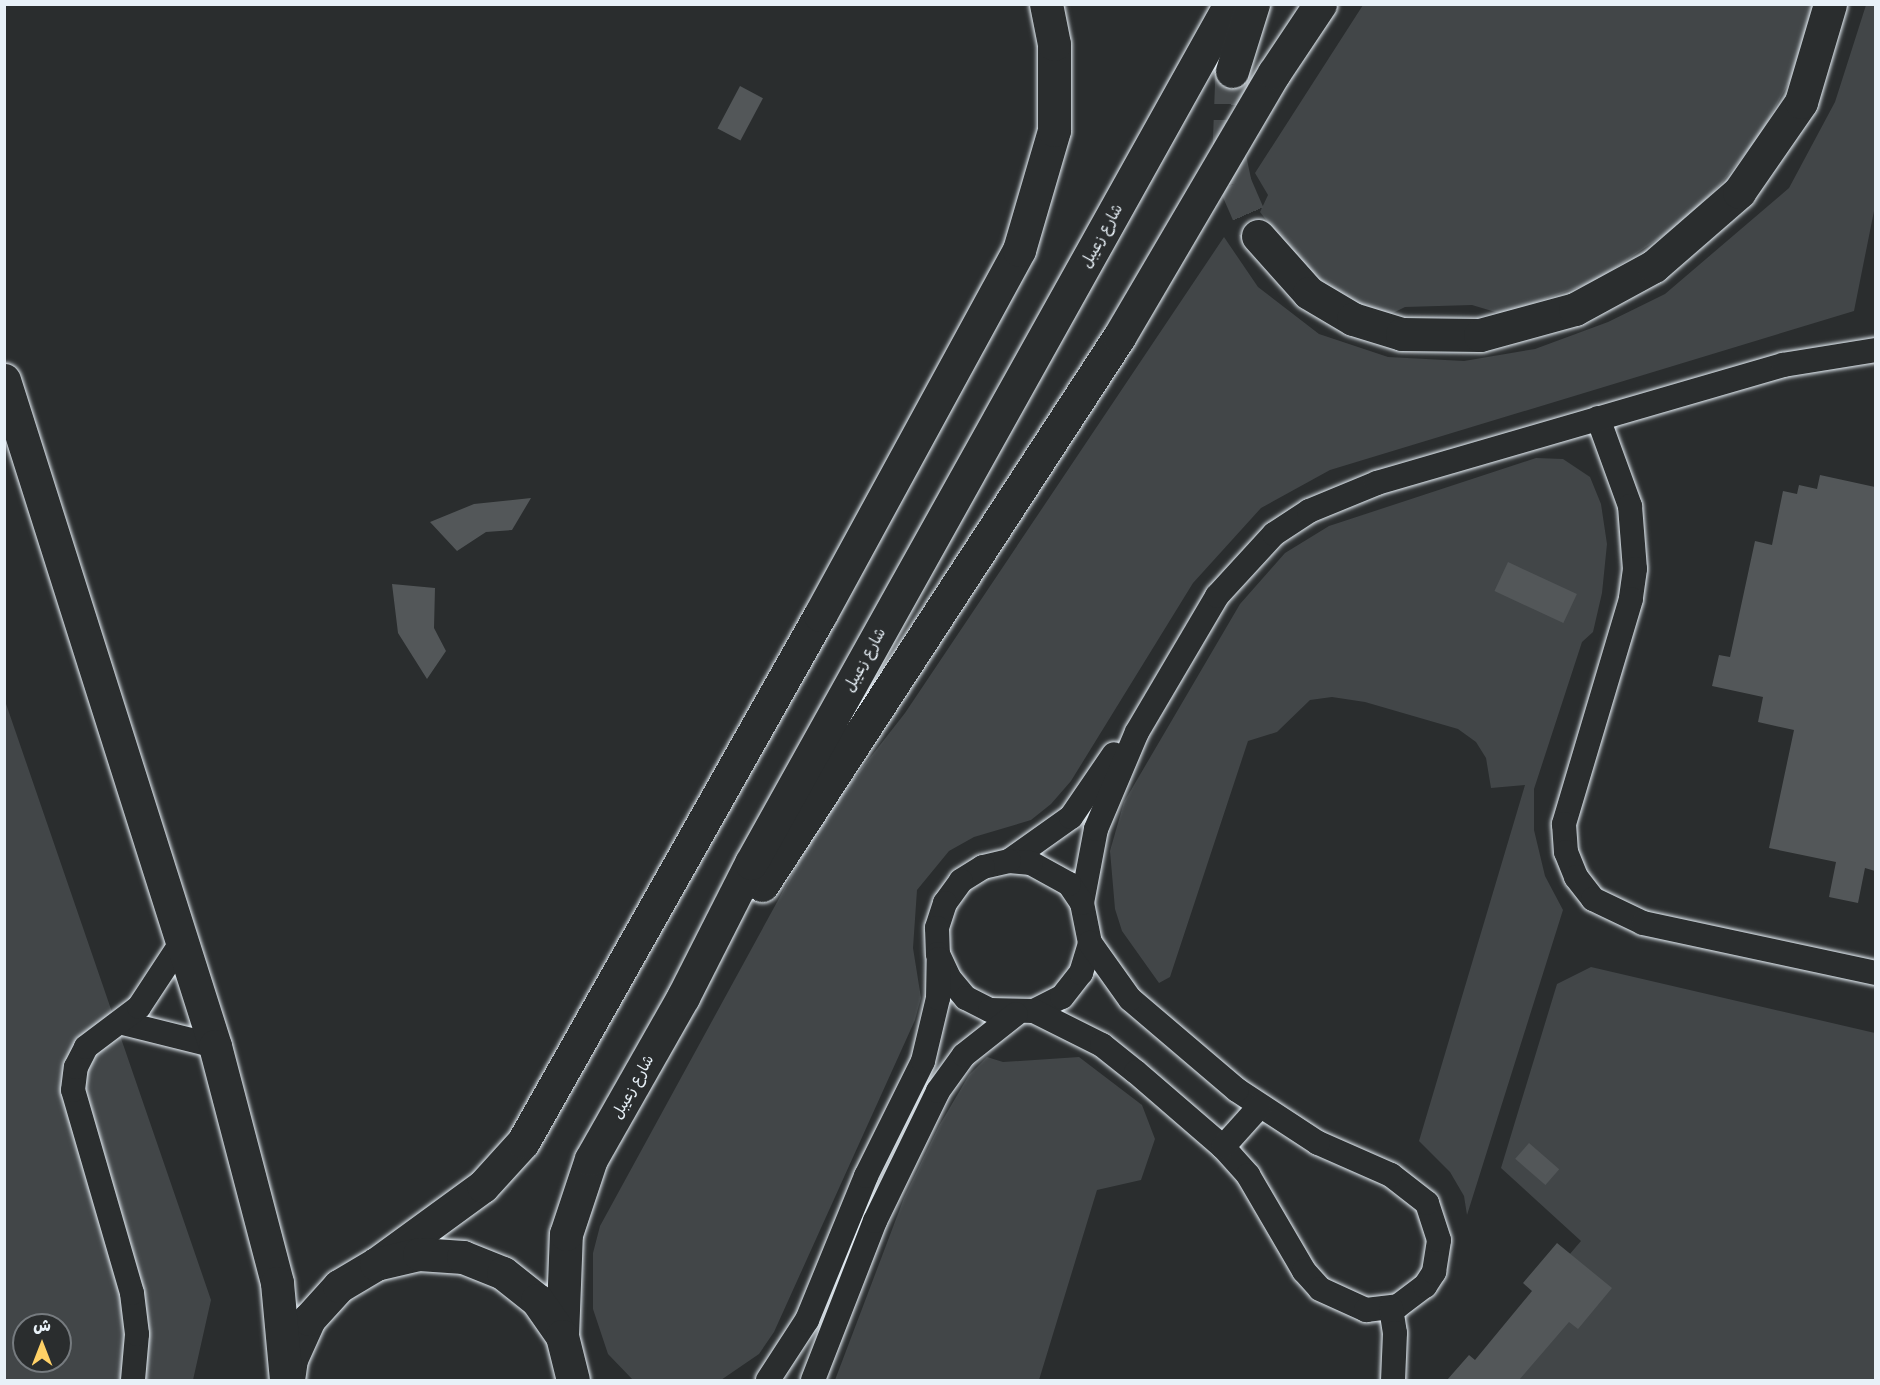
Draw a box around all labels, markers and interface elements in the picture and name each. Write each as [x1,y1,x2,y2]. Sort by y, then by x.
street label: شارع زعيبل [1077,201,1127,271]
street label: شارع زعيبل [840,625,890,695]
street label: شارع زعيبل [608,1052,658,1122]
north arrow [12,1313,72,1373]
text: ش [33,1317,51,1336]

